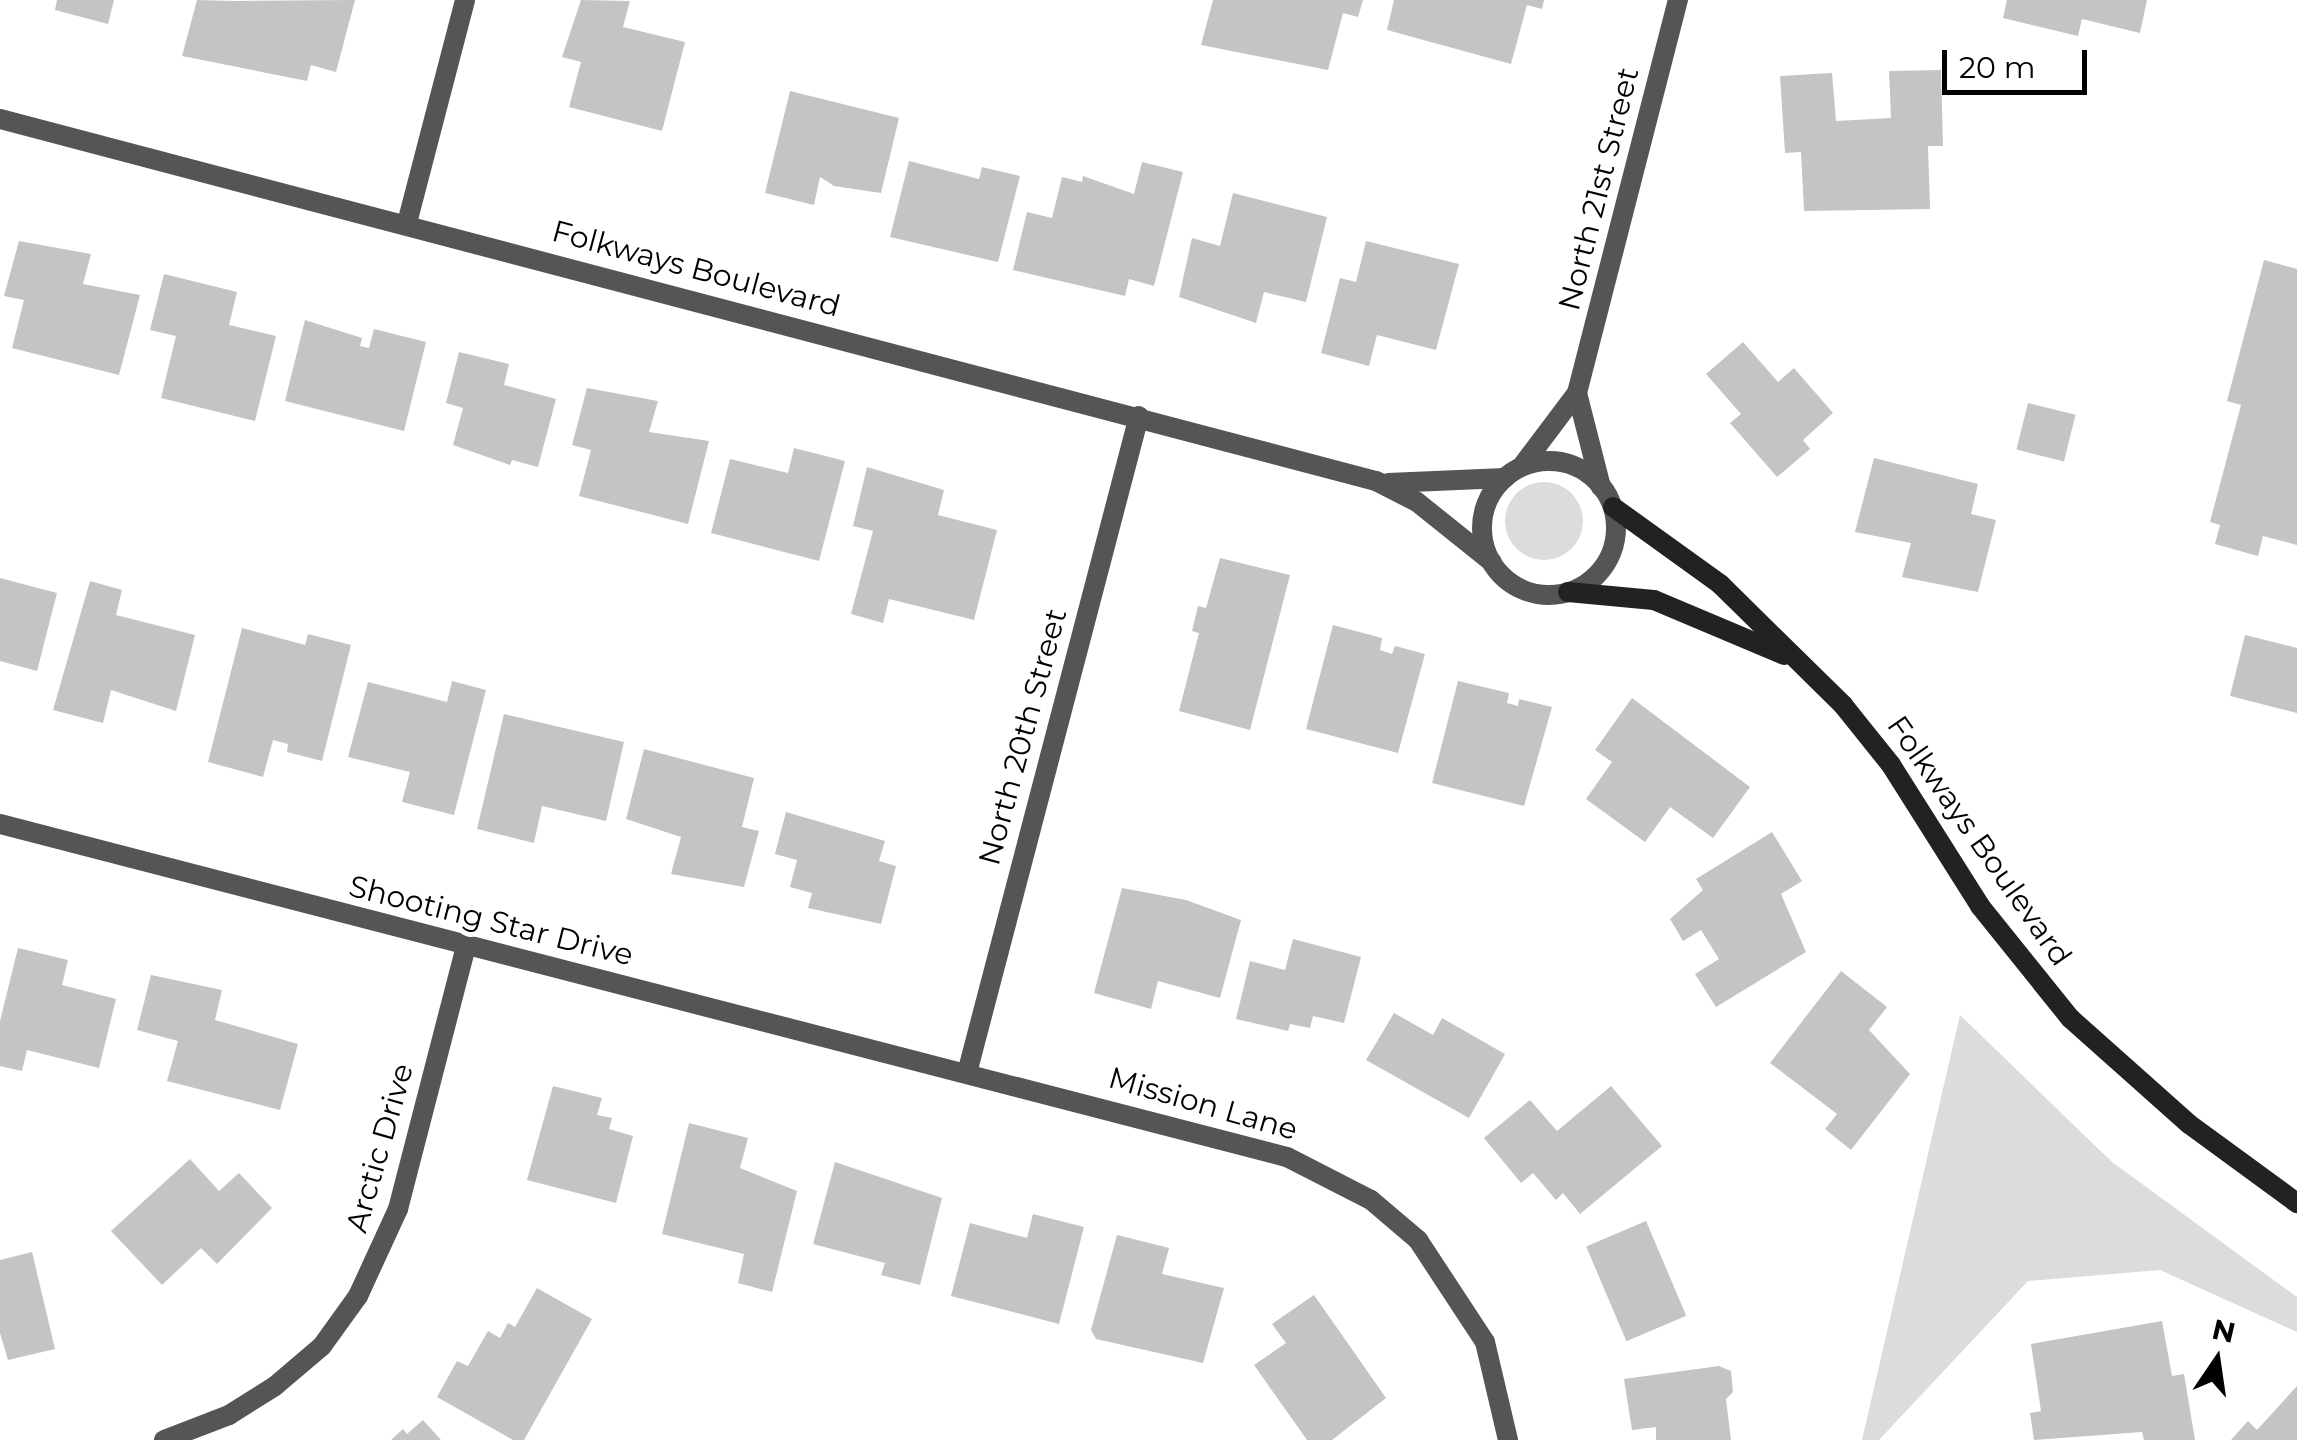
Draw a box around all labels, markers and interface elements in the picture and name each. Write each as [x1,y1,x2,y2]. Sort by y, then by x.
scale bar [1947,30,2092,92]
text: 20 m [1959,49,2036,86]
street label: North 21st Street [1551,64,1647,314]
street label: Folkways Boulevard [548,213,844,325]
street label: North 20th Street [971,605,1075,869]
street label: Folkways Boulevard [1879,709,2079,973]
street label: Shooting Star Drive [345,868,637,974]
street label: Arctic Drive [339,1060,421,1236]
street label: Mission Lane [1104,1060,1302,1148]
north arrow [2167,1310,2267,1410]
text: N [2209,1312,2239,1350]

